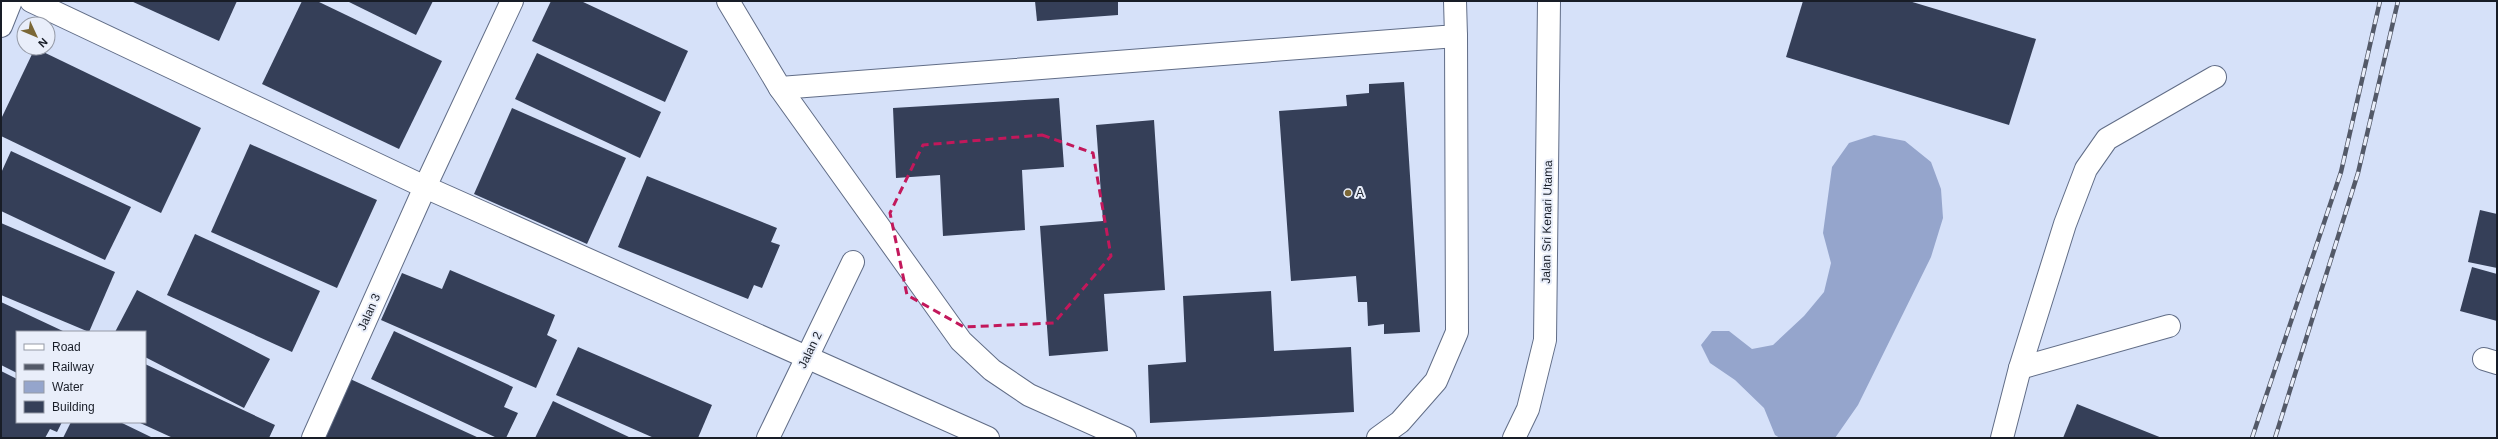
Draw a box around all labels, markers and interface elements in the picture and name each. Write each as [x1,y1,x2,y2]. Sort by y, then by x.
north arrow [16,16,56,56]
text: N [36,36,50,50]
street label: Jalan Sri Kenari Utama [1539,160,1555,284]
place label: A [1356,186,1364,200]
marker: A [1343,188,1353,198]
street label: Jalan 3 [355,291,383,333]
street label: Jalan 2 [795,329,825,370]
legend [16,331,146,423]
text: Road [52,340,81,354]
text: Railway [52,360,94,374]
text: Water [52,380,84,394]
text: Building [52,400,95,414]

